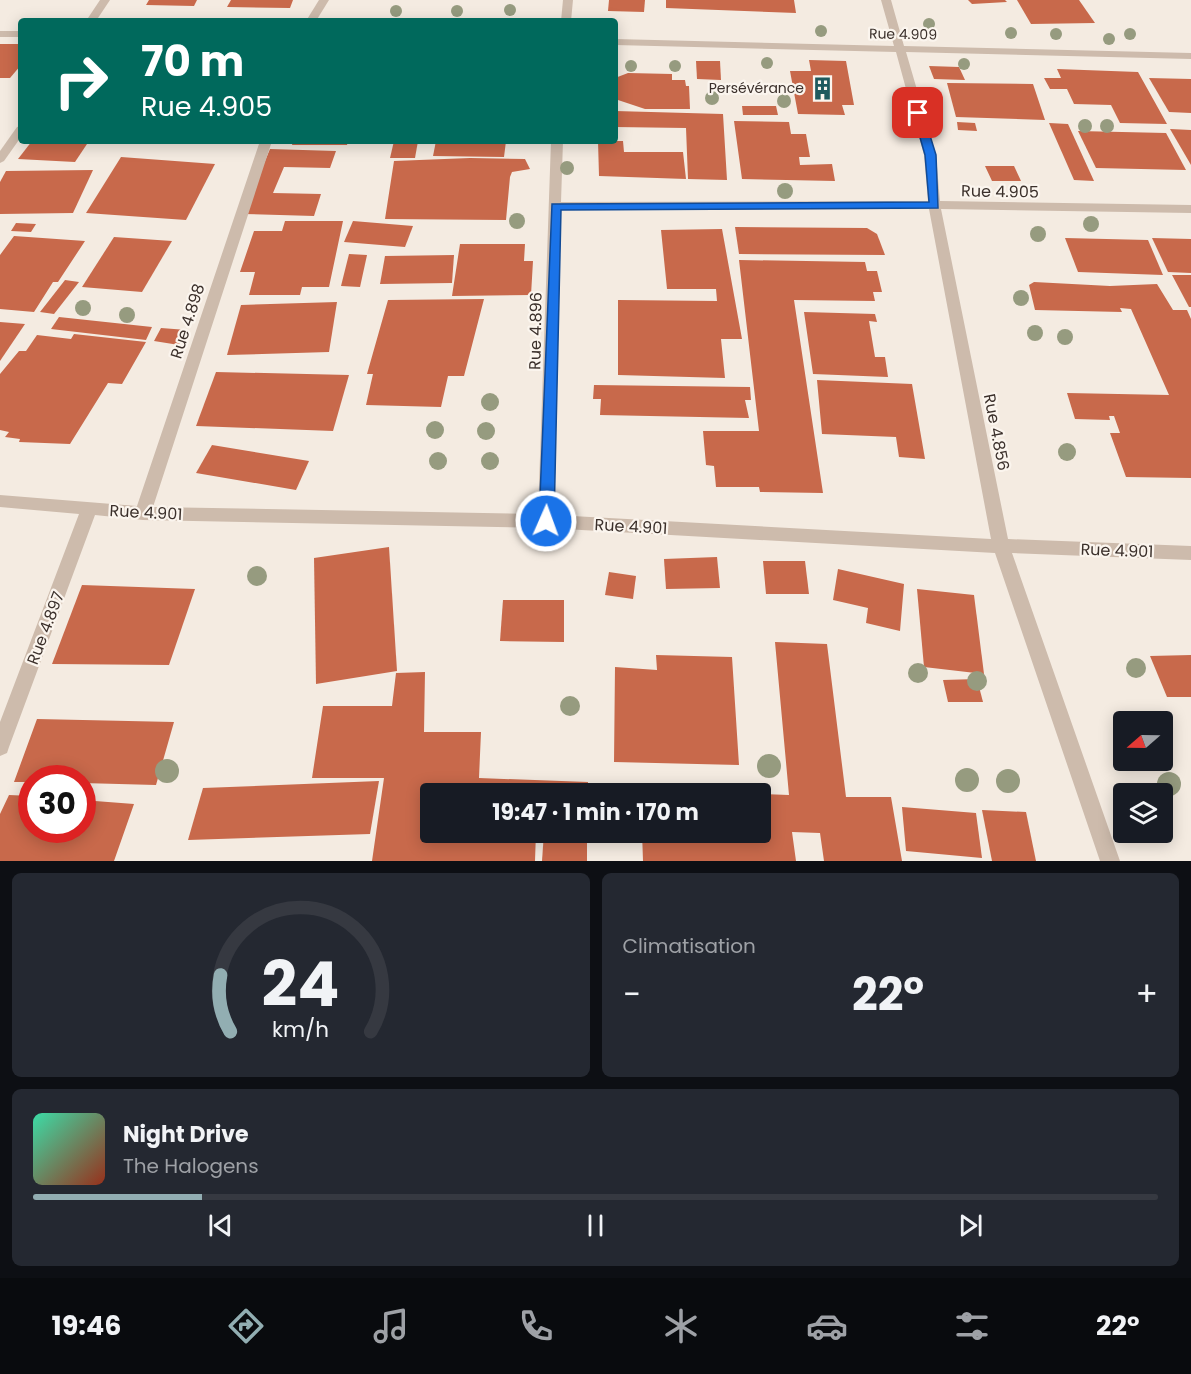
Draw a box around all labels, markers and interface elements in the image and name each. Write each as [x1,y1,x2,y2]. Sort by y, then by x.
street label: Rue 4.909 [869,23,937,45]
text: 70 m [141,32,244,91]
icon: right [42,42,120,120]
building icon: Persévérance [809,75,835,101]
place label: Persévérance [709,78,804,98]
pin [892,87,943,138]
text: Rue 4.905 [141,88,272,125]
icon: arrive [901,96,934,129]
street label: Rue 4.905 [961,179,1039,204]
street label: Rue 4.898 [165,281,210,362]
street label: Rue 4.896 [523,292,548,370]
street label: Rue 4.856 [978,392,1015,473]
position arrow [514,489,578,553]
street label: Rue 4.901 [109,499,183,526]
street label: Rue 4.901 [594,513,668,540]
street label: Rue 4.901 [1080,538,1154,563]
street label: Rue 4.897 [21,588,70,668]
north arrow [1113,711,1173,771]
map controls [1113,711,1173,843]
speed limit sign: 30 [18,765,96,843]
button: layers [1113,783,1173,843]
text: 19:47 · 1 min · 170 m [492,797,699,828]
text: Climatisation [623,932,756,960]
text: 24 [262,940,340,1028]
text: 22° [852,963,924,1026]
text: − [623,971,641,1018]
text: + [1135,971,1158,1018]
text: km/h [272,1014,329,1045]
text: Night Drive [123,1119,249,1150]
text: The Halogens [123,1152,259,1180]
icon: previous [204,1209,237,1242]
icon: pause [579,1209,612,1242]
icon: next [954,1209,987,1242]
icon: directions [225,1305,267,1347]
icon: music [370,1305,412,1347]
icon: phone [515,1305,557,1347]
icon: climate [660,1305,702,1347]
icon: car [806,1305,848,1347]
icon: filters [951,1305,993,1347]
text: 19:46 [52,1307,122,1344]
text: 22° [1096,1307,1139,1344]

